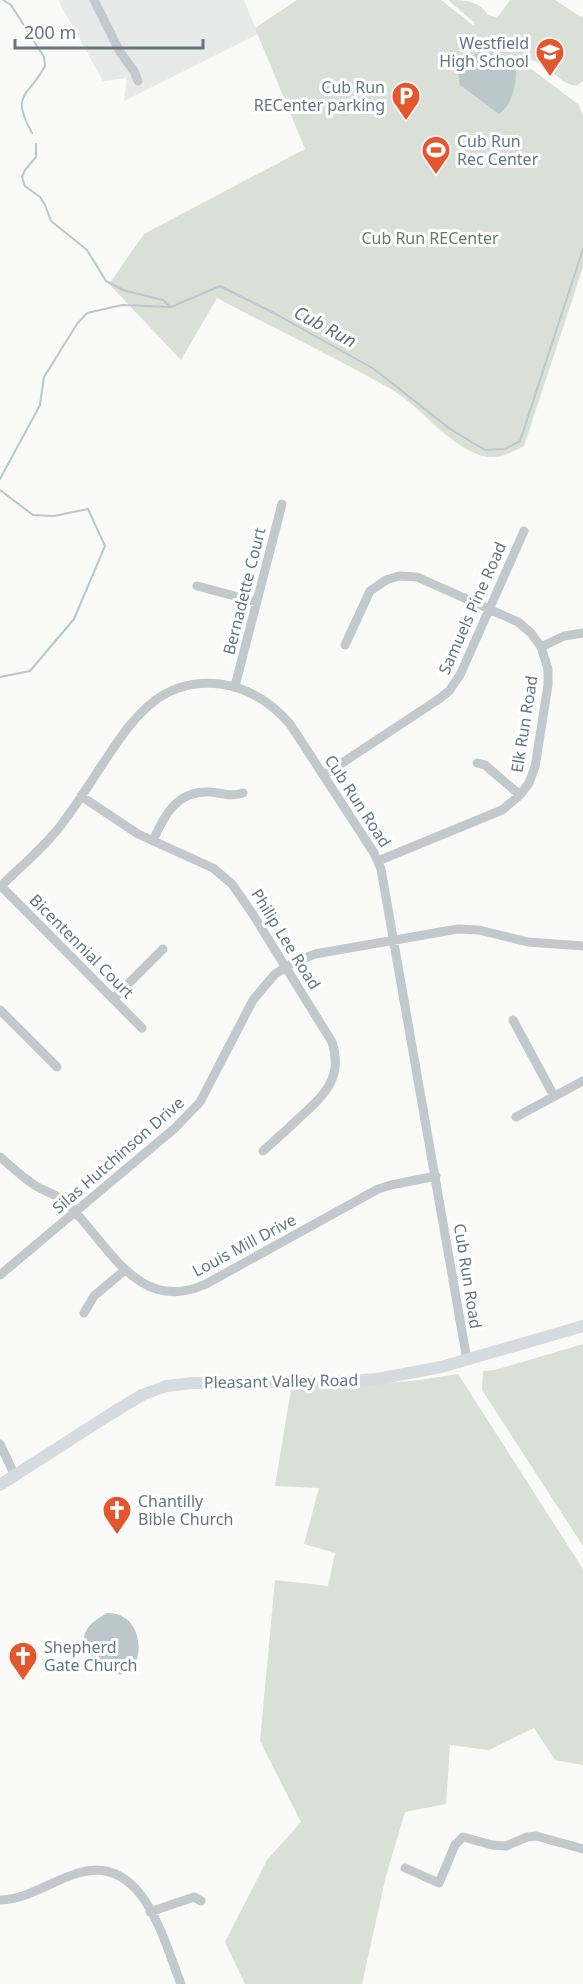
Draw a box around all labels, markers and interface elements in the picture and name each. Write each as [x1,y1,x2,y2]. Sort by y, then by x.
scale bar [15,12,202,50]
text: 200 m [24,20,76,44]
place label: Westfield High School [439,32,529,72]
school or university icon: Westfield High School [534,36,566,78]
place label: Cub Run RECenter parking [254,76,385,116]
parking icon: Cub Run RECenter parking [390,80,422,122]
place label: Cub Run Rec Center [457,130,539,170]
sports icon: Cub Run Rec Center [420,134,452,176]
park label: Cub Run RECenter [361,227,499,249]
water label: Cub Run [290,300,361,352]
street label: Bernadette Court [218,525,271,657]
street label: Samuels Pine Road [433,538,511,678]
street label: Elk Run Road [505,674,543,774]
street label: Cub Run Road [320,750,396,852]
street label: Philip Lee Road [246,884,326,994]
street label: Bicentennial Court [25,889,139,1003]
street label: Silas Hutchinson Drive [47,1092,189,1218]
street label: Louis Mill Drive [188,1208,300,1282]
street label: Cub Run Road [449,1222,487,1330]
street label: Pleasant Valley Road [204,1369,358,1393]
place label: Chantilly Bible Church [138,1490,233,1530]
church icon: Chantilly Bible Church [101,1494,133,1536]
place label: Shepherd Gate Church [44,1636,137,1676]
church icon: Shepherd Gate Church [7,1640,39,1682]

